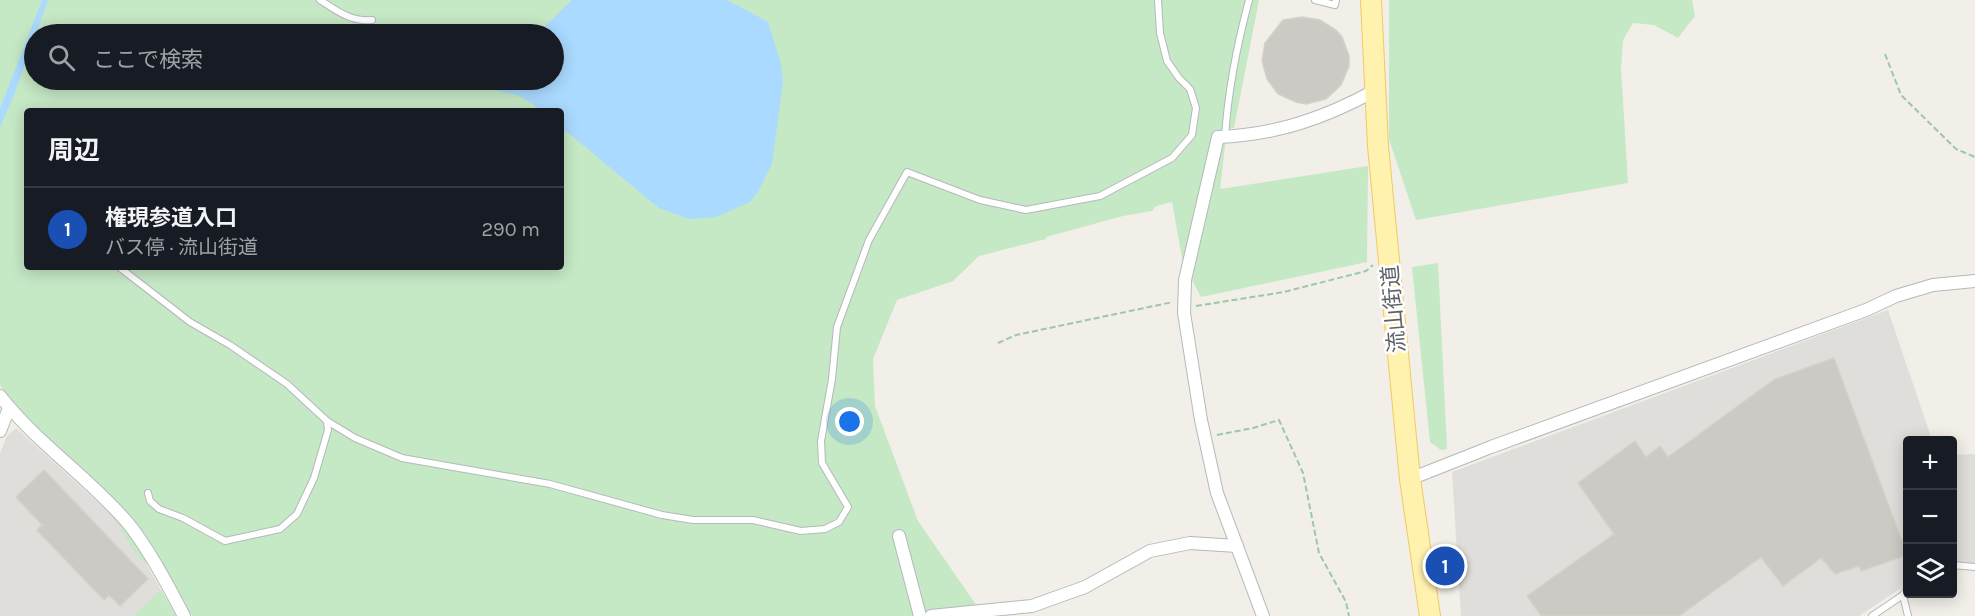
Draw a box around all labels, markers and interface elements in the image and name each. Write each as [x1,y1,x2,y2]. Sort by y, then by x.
search box [24,24,564,90]
icon: search [45,41,78,74]
text: ここで検索 [93,47,203,73]
text: 周辺 [48,135,100,166]
text: 権現参道入口 [105,205,237,231]
text: 1 [64,218,71,241]
text: 290 m [481,218,540,241]
text: バス停 · 流山街道 [105,236,258,259]
street label: 流山街道 [1377,264,1411,354]
your location [835,407,864,436]
map controls [1903,436,1957,598]
button: + [1903,436,1957,490]
button: − [1903,490,1957,544]
pin: 1 [1426,544,1464,588]
button: layers [1903,544,1957,598]

